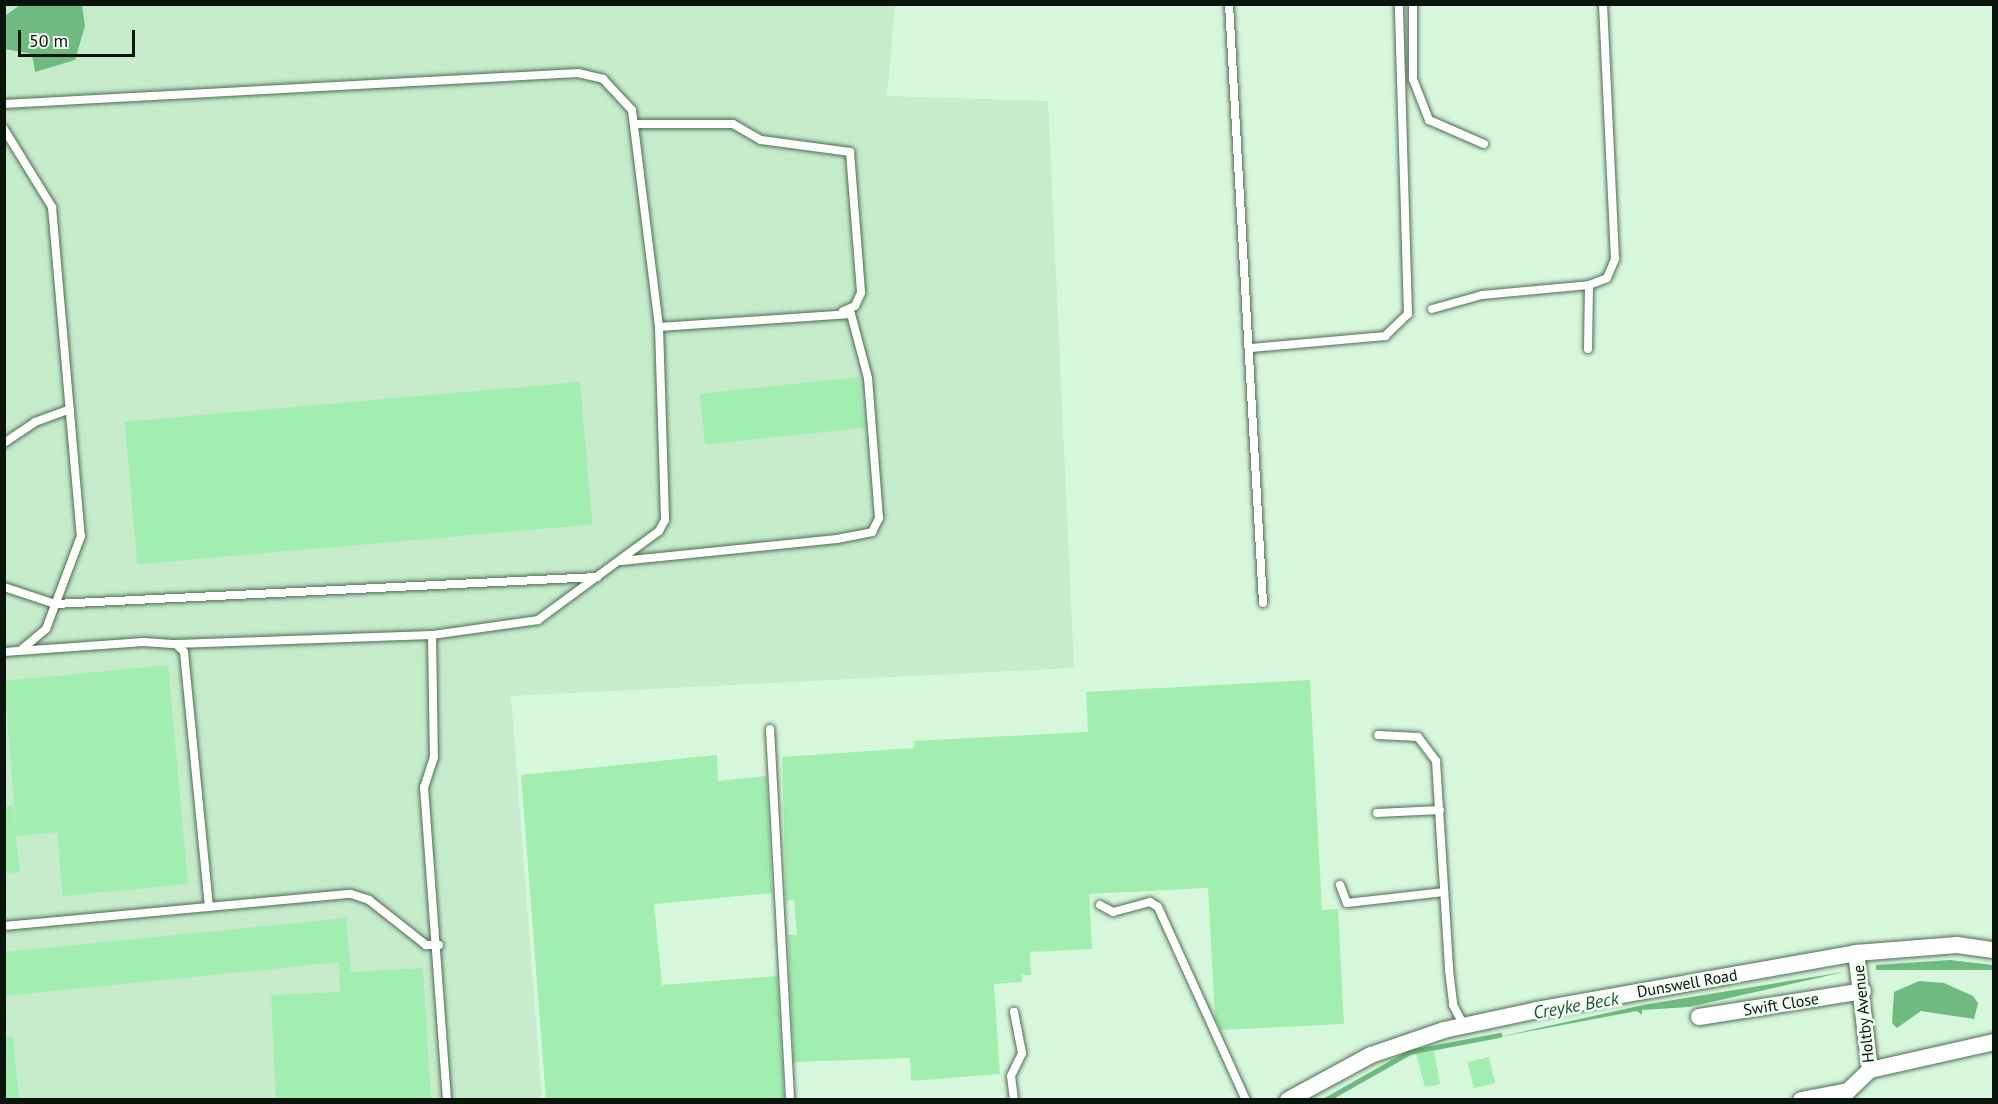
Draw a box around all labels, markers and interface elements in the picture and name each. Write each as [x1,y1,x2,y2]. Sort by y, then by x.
scale bar [21,18,138,56]
text: 50 m [29,29,68,52]
street label: Holtby Avenue [1848,963,1878,1065]
street label: Dunswell Road [1635,965,1739,1001]
water label: Creyke Beck [1532,988,1620,1024]
street label: Swift Close [1742,989,1820,1019]

